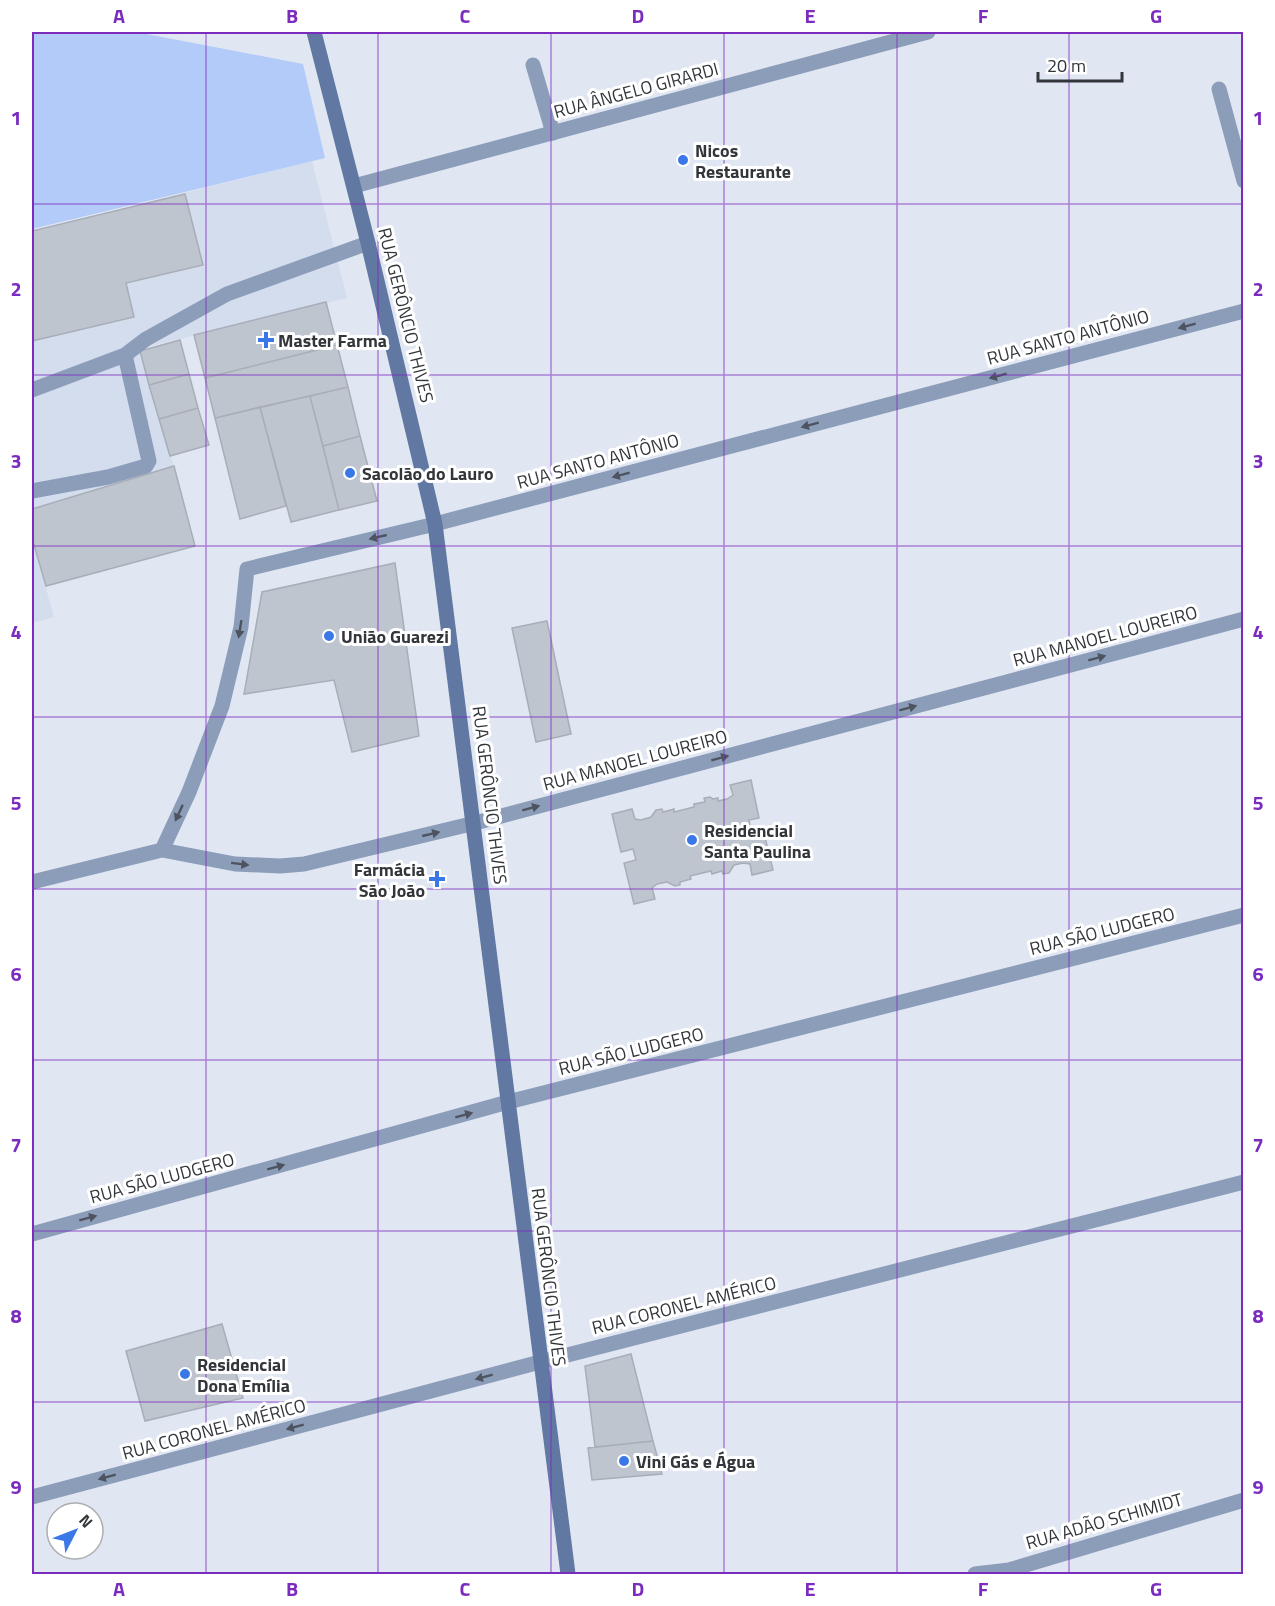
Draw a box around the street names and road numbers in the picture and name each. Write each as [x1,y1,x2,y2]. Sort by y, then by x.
street label: RUA ÂNGELO GIRARDI [551,55,721,125]
street label: RUA GERÔNCIO THIVES [371,225,441,405]
street label: RUA SANTO ANTÔNIO [984,302,1152,372]
street label: RUA SANTO ANTÔNIO [514,426,682,496]
street label: RUA MANOEL LOUREIRO [1010,598,1200,674]
street label: RUA GERÔNCIO THIVES [466,704,514,886]
street label: RUA MANOEL LOUREIRO [540,722,730,798]
street label: RUA SÃO LUDGERO [1027,900,1177,962]
street label: RUA SÃO LUDGERO [556,1020,706,1082]
street label: RUA SÃO LUDGERO [87,1146,237,1210]
street label: RUA GERÔNCIO THIVES [525,1186,573,1368]
street label: RUA CORONEL AMÉRICO [589,1269,779,1341]
street label: RUA CORONEL AMÉRICO [119,1391,309,1467]
street label: RUA ADÃO SCHIMIDT [1022,1486,1186,1556]

